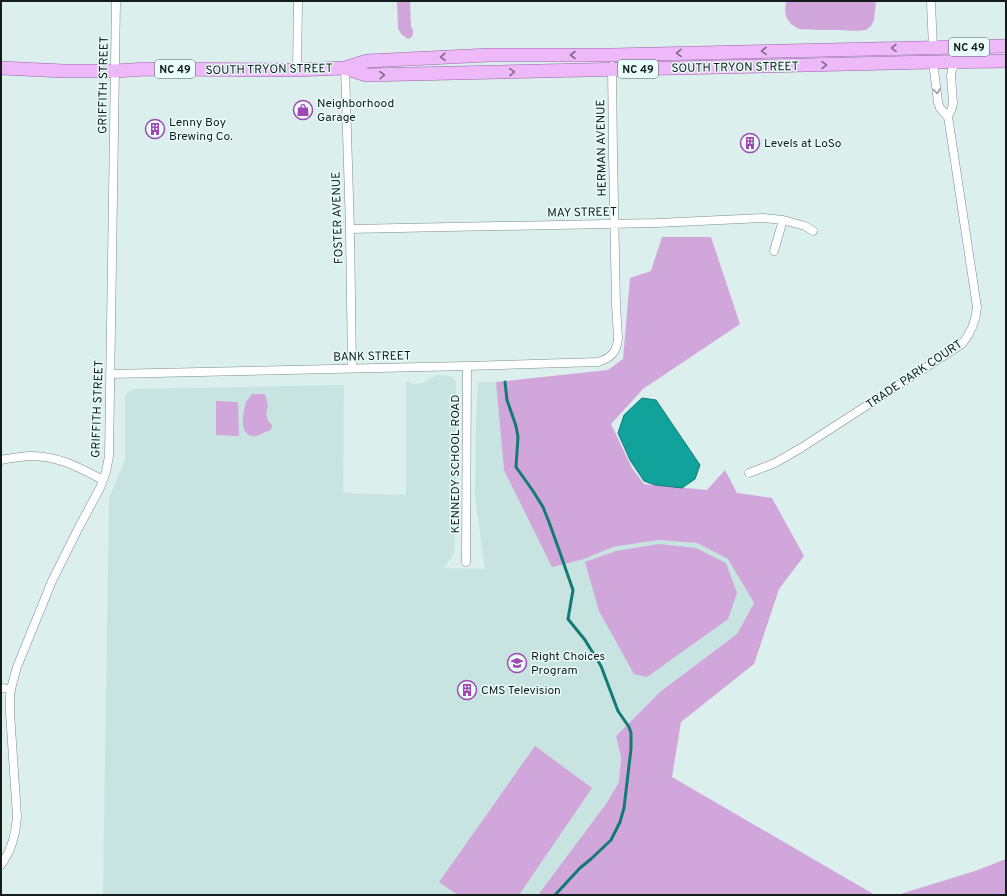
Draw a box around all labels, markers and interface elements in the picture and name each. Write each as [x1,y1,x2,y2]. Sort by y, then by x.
street label: GRIFFITH STREET [95,36,113,134]
road number: NC 49 [949,38,989,56]
one-way arrow [891,44,897,53]
one-way arrow [761,47,767,56]
one-way arrow [676,49,682,58]
one-way arrow [570,51,576,59]
one-way arrow [440,53,446,61]
street label: SOUTH TRYON STREET [671,59,799,77]
road number: NC 49 [155,60,195,78]
road number: NC 49 [618,60,658,78]
street label: SOUTH TRYON STREET [205,61,333,79]
one-way arrow [821,61,827,69]
one-way arrow [509,68,515,76]
one-way arrow [379,71,385,79]
one-way arrow [932,88,941,94]
place label: Neighborhood Garage [317,96,394,126]
shop icon: Neighborhood Garage [292,99,314,121]
street label: HERMAN AVENUE [593,99,611,197]
place label: Lenny Boy Brewing Co. [169,115,233,145]
building icon: Lenny Boy Brewing Co. [144,118,166,140]
building icon: Levels at LoSo [739,132,761,154]
place label: Levels at LoSo [764,136,842,152]
street label: FOSTER AVENUE [328,171,348,264]
street label: MAY STREET [547,204,617,222]
street label: TRADE PARK COURT [863,337,966,413]
street label: BANK STREET [333,348,411,366]
street label: GRIFFITH STREET [88,360,108,458]
street label: KENNEDY SCHOOL ROAD [448,395,464,533]
place label: Right Choices Program [531,649,605,679]
school or university icon: Right Choices Program [506,652,528,674]
building icon: CMS Television [456,679,478,701]
place label: CMS Television [481,683,561,699]

